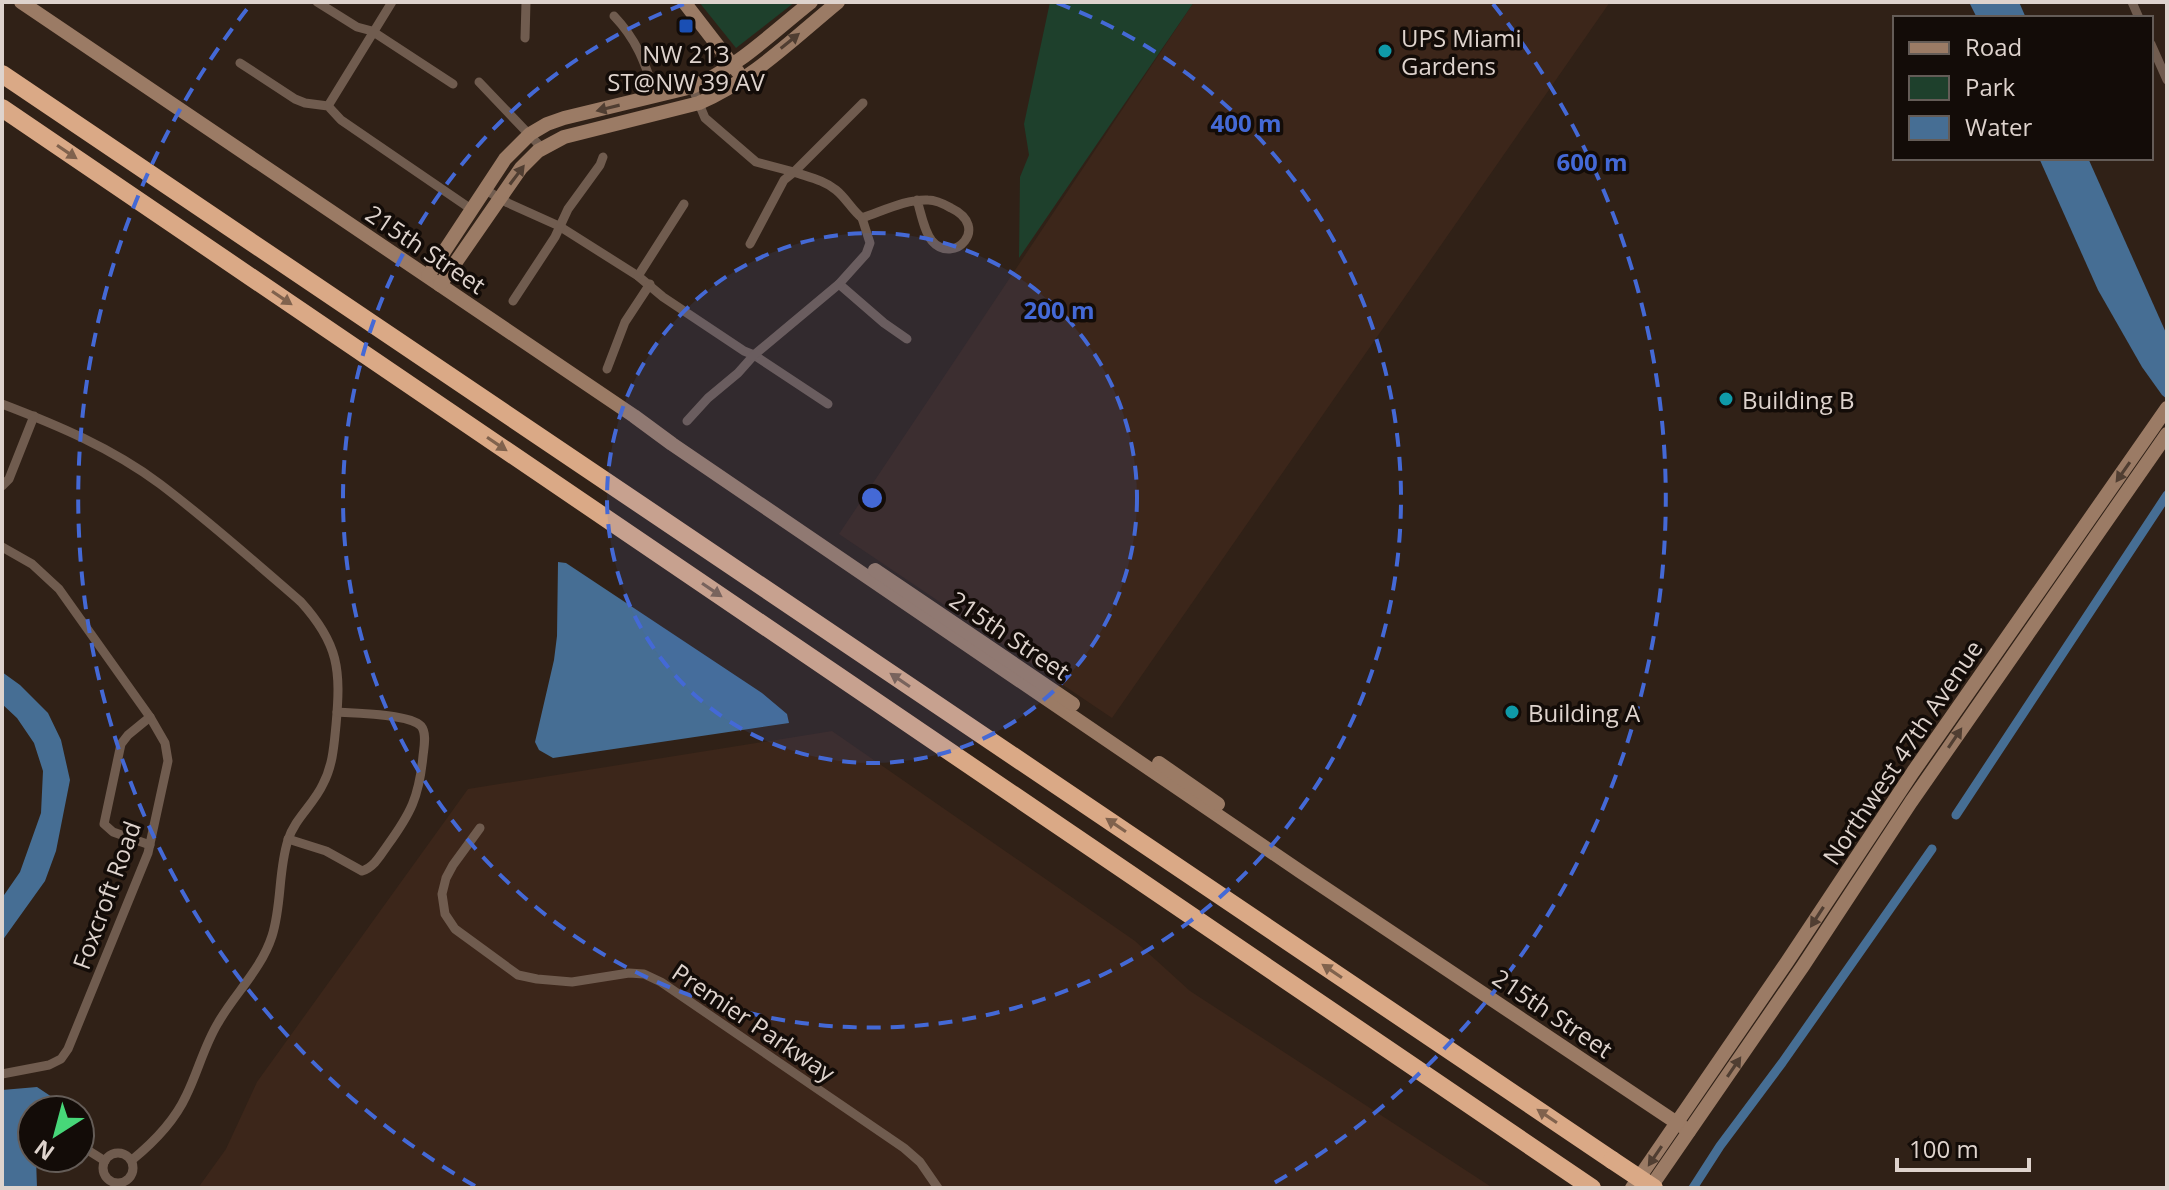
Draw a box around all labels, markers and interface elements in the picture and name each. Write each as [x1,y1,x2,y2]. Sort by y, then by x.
legend [1893,16,2153,160]
marker: NW 213 ST@NW 39 AV [677,17,695,35]
place label: UPS Miami Gardens [1401,21,1522,82]
text: Road [1965,30,2022,63]
one-way arrow [780,32,801,49]
place label: NW 213 ST@NW 39 AV [607,37,765,98]
marker: UPS Miami Gardens [1376,42,1394,60]
text: Park [1965,70,2016,103]
one-way arrow [596,102,621,115]
text: 400 m [1211,106,1281,139]
text: Water [1965,110,2033,143]
one-way arrow [56,144,77,159]
text: 600 m [1557,145,1627,178]
one-way arrow [508,164,524,185]
street label: 215th Street [360,197,492,301]
one-way arrow [271,290,292,305]
text: 200 m [1024,293,1094,326]
place label: Building B [1742,383,1855,416]
marker: Building B [1717,390,1735,408]
one-way arrow [486,436,507,451]
one-way arrow [2115,462,2131,483]
centre of rings [858,484,886,512]
one-way arrow [701,582,722,597]
street label: 215th Street [944,583,1076,687]
street label: Northwest 47th Avenue [1814,633,1990,871]
one-way arrow [890,673,911,688]
place label: Building A [1528,696,1641,729]
marker: Building A [1503,703,1521,721]
one-way arrow [1947,728,1962,749]
street label: Foxcroft Road [64,816,148,974]
one-way arrow [1105,819,1127,833]
one-way arrow [1810,907,1825,928]
street label: Premier Parkway [666,955,843,1089]
street label: 215th Street [1487,961,1619,1065]
one-way arrow [1321,964,1342,979]
one-way arrow [1726,1057,1741,1078]
north arrow [16,1094,96,1174]
one-way arrow [1537,1109,1558,1124]
scale bar [1897,1122,2029,1172]
text: 100 m [1909,1132,1979,1165]
text: N [28,1134,60,1168]
one-way arrow [1647,1145,1662,1166]

